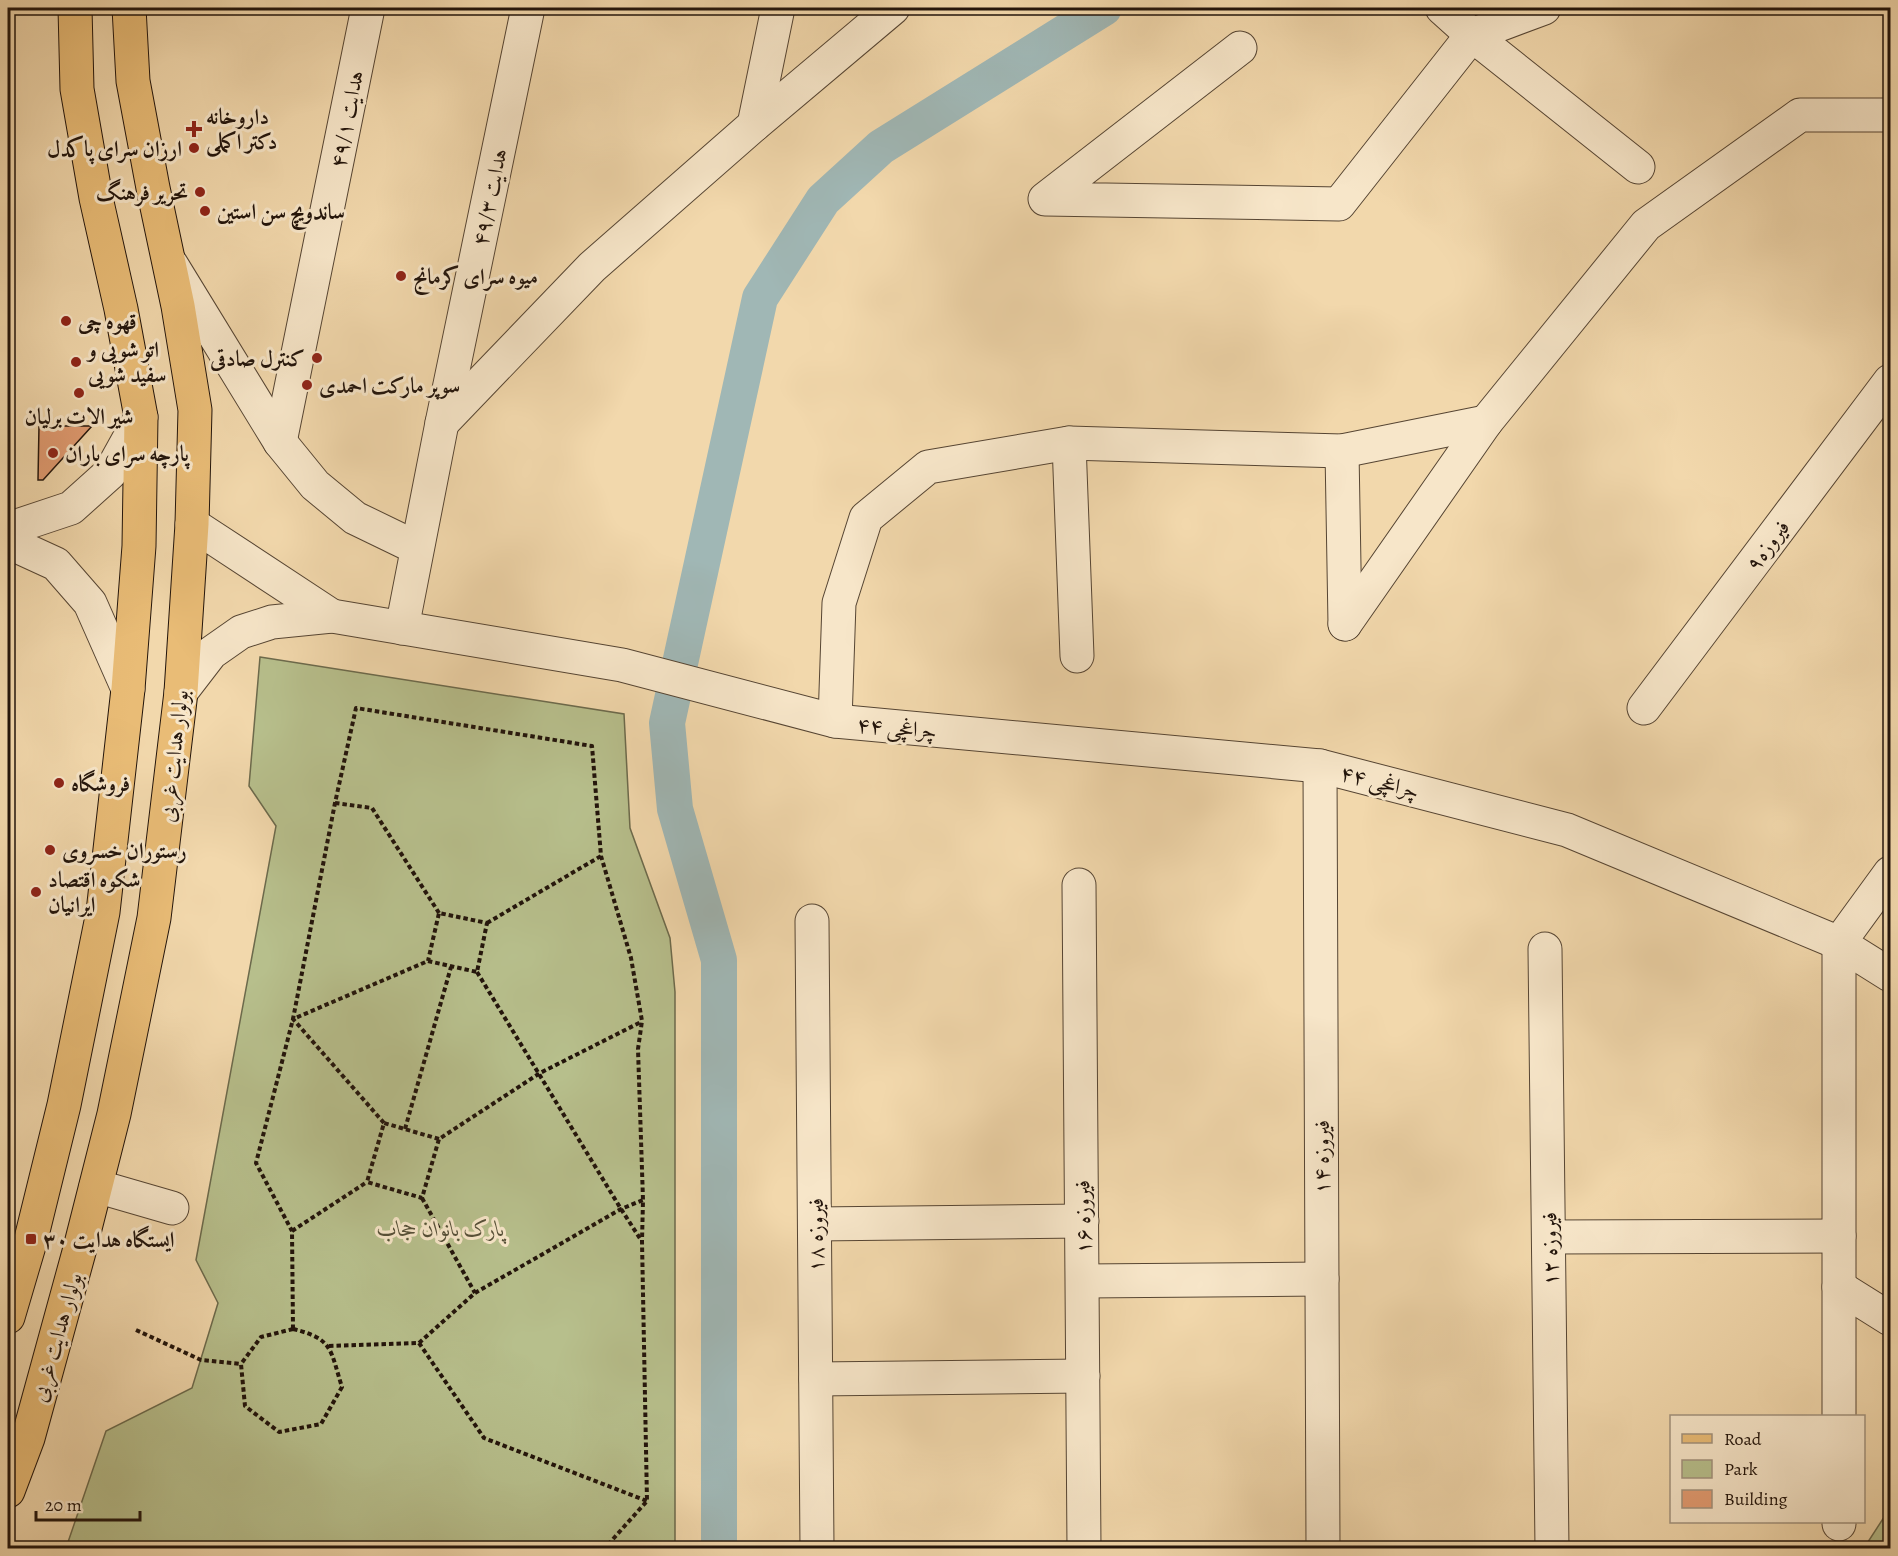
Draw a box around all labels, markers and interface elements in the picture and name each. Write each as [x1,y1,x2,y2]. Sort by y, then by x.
street label: هدایت ۴۹/۱ [323,68,371,171]
place label: داروخانه دکتر اکملی [206,102,278,157]
marker: داروخانه دکتر اکملی [187,122,201,136]
place label: ارزان سرای پاکدل [47,134,182,165]
marker: ارزان سرای پاکدل [187,141,201,155]
street label: هدایت ۴۹/۳ [465,146,515,249]
place label: تحریر فرهنگ [96,178,188,208]
marker: تحریر فرهنگ [193,185,207,199]
place label: ساندویچ سن استین [217,197,345,230]
marker: ساندویچ سن استین [198,204,212,218]
place label: میوه سرای کرمانج [413,262,538,295]
marker: میوه سرای کرمانج [394,269,408,283]
place label: قهوه چی [77,307,137,337]
marker: قهوه چی [59,314,73,328]
place label: اتو شویی و سفید شویی [86,335,166,390]
place label: کنترل صادقی [209,344,305,374]
marker: کنترل صادقی [310,351,324,365]
marker: اتو شویی و سفید شویی [69,355,83,369]
place label: سوپر مارکت احمدی [319,371,460,401]
marker: سوپر مارکت احمدی [300,378,314,392]
marker: شیر الات برلیان [72,386,86,400]
place label: شیر الات برلیان [25,402,133,432]
place label: پارچه سرای باران [65,439,191,470]
marker: پارچه سرای باران [46,446,60,460]
street label: فیروزه۹ [1739,514,1797,577]
street label: بولوار هدایت غربی [152,688,197,824]
street label: چراغچی ۴۴ [856,710,938,746]
street label: چراغچی ۴۴ [1337,758,1422,806]
place label: فروشگاه [71,769,130,799]
marker: فروشگاه [52,776,66,790]
place label: رستوران خسروی [62,836,187,866]
marker: رستوران خسروی [43,843,57,857]
place label: شکوه اقتصاد ایرانیان [48,865,140,920]
marker: شکوه اقتصاد ایرانیان [29,885,43,899]
street label: فیروزه ۱۴ [1307,1120,1337,1194]
street label: فیروزه ۱۶ [1067,1180,1099,1254]
street label: فیروزه ۱۸ [801,1198,831,1272]
street label: فیروزه ۱۲ [1534,1212,1566,1286]
park label: پارک بانوان حجاب [377,1214,507,1245]
place label: ایستگاه هدایت ٣٠ [43,1225,175,1255]
marker: ایستگاه هدایت ٣٠ [24,1232,38,1246]
street label: بولوار هدایت غربی [24,1269,91,1406]
legend [1670,1415,1865,1523]
text: Road [1724,1427,1762,1451]
text: Park [1724,1457,1758,1481]
scale bar [36,1484,140,1522]
text: Building [1724,1487,1788,1511]
text: 20 m [45,1493,82,1517]

